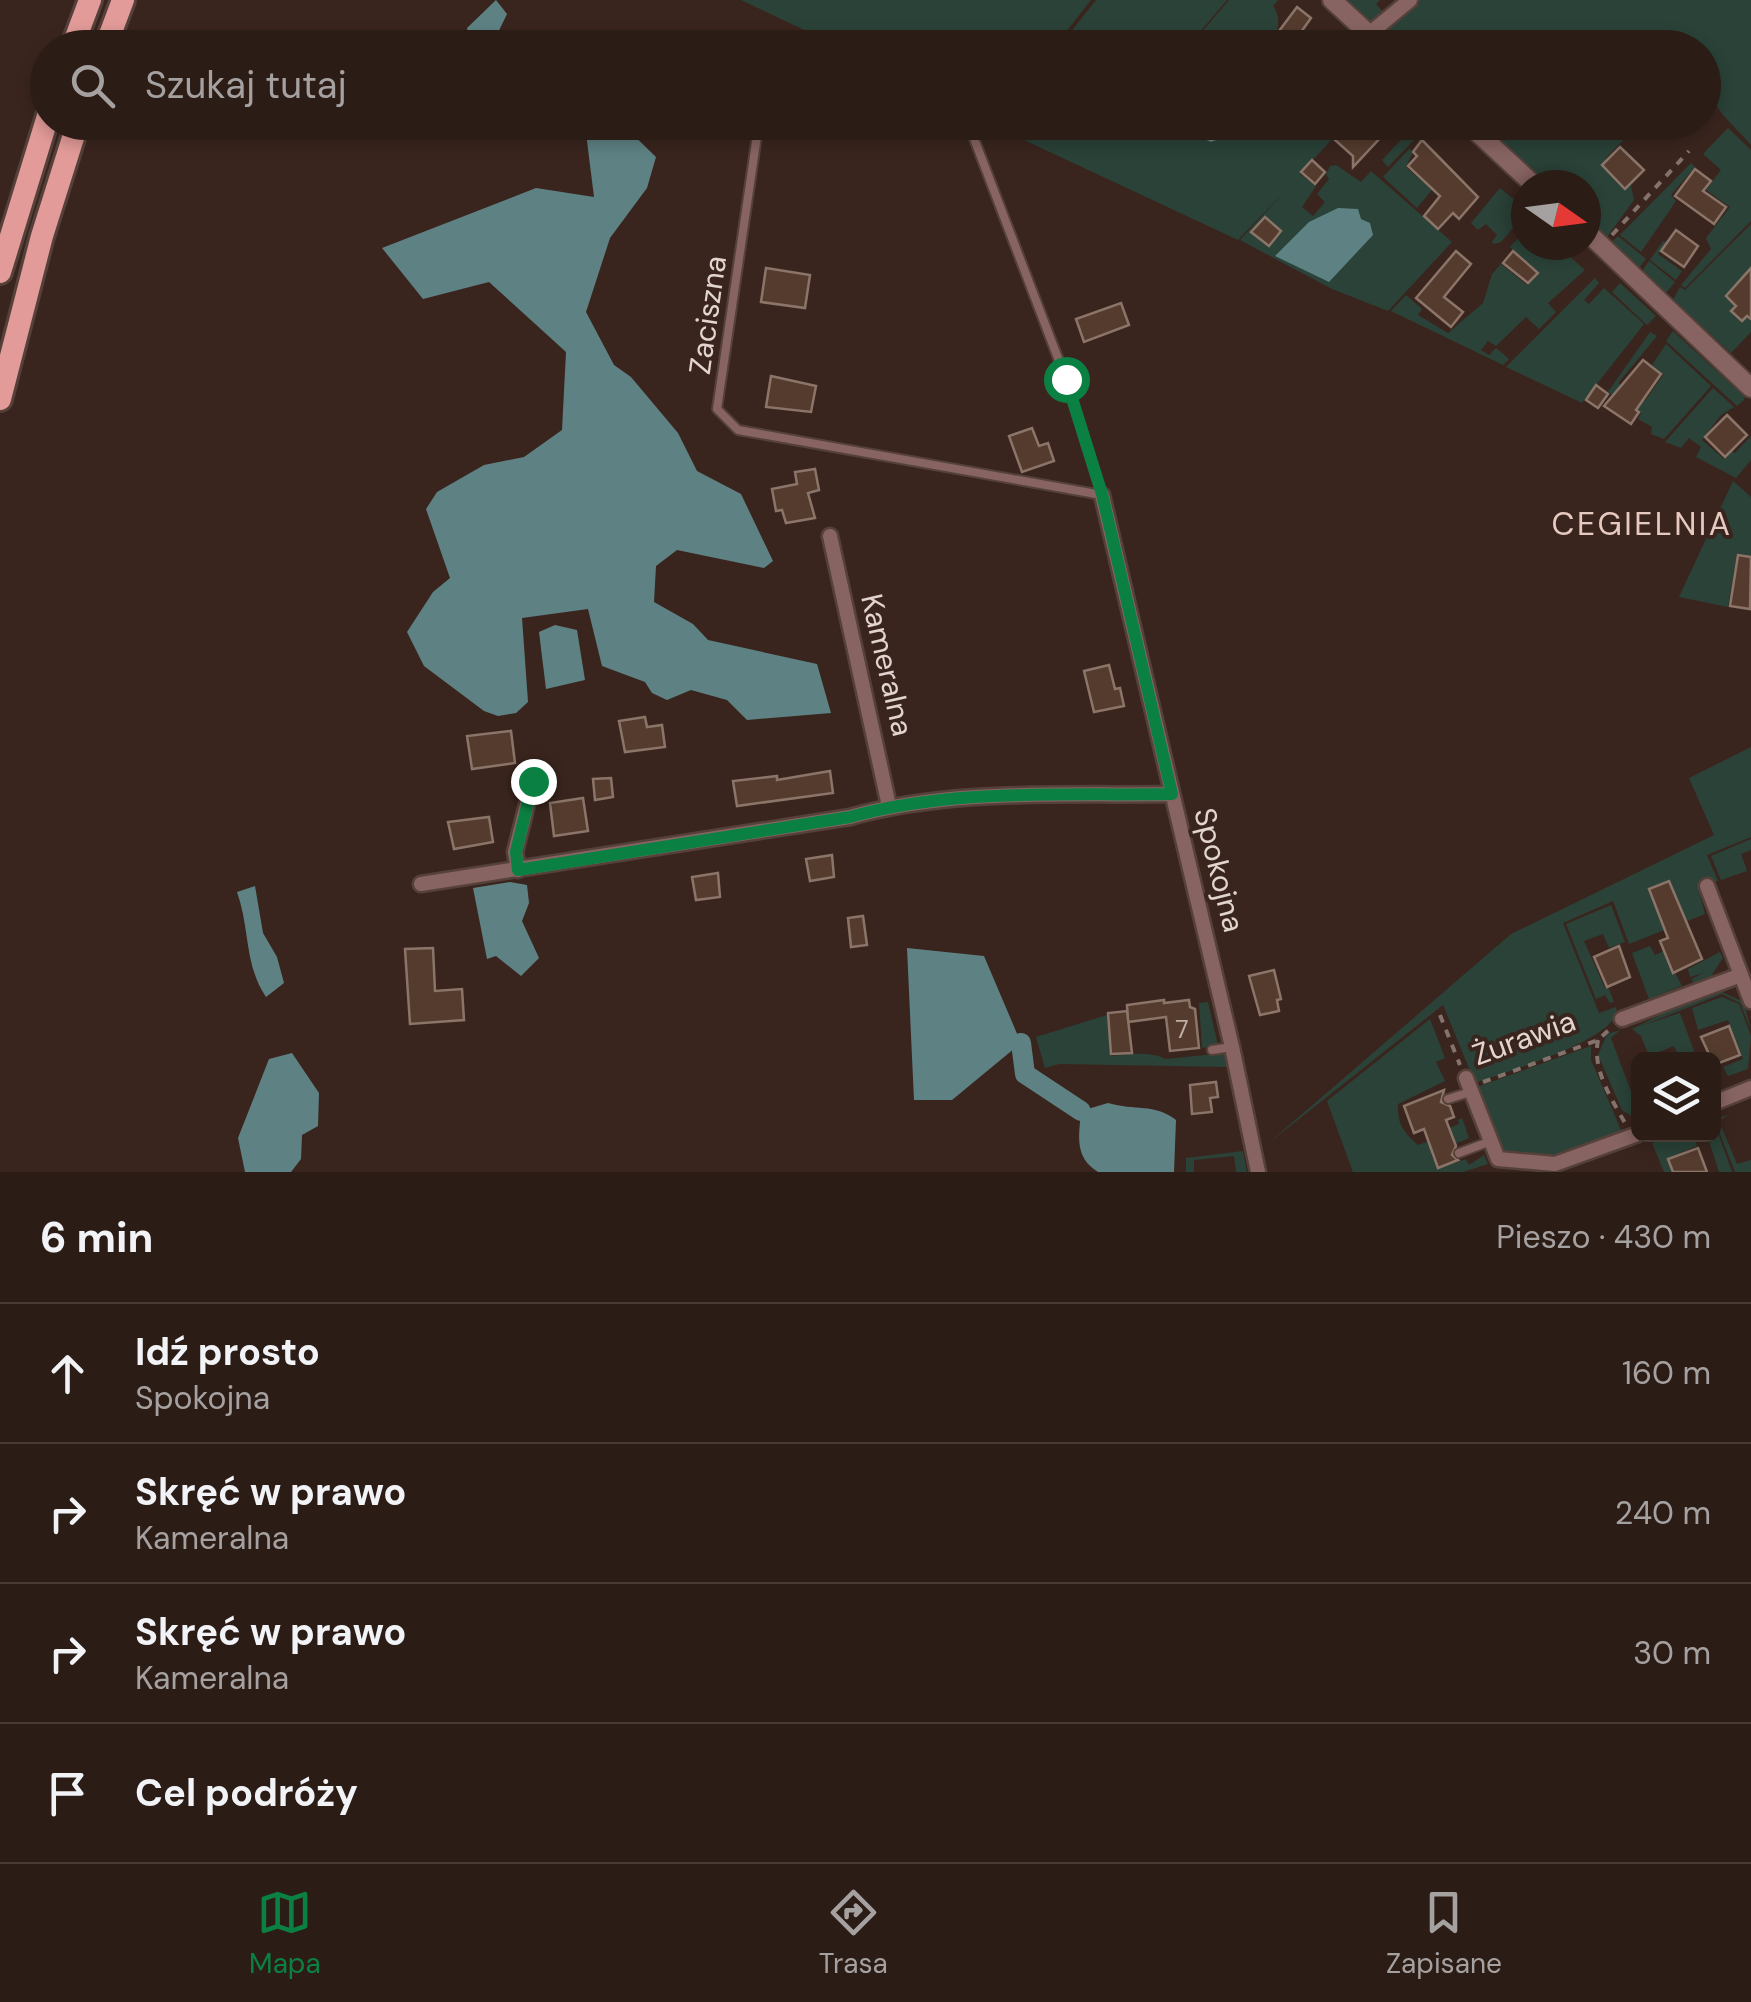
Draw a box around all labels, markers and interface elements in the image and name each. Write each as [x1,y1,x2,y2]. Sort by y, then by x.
search box [30,30,1721,140]
icon: search [65,58,120,113]
text: Szukaj tutaj [145,60,347,110]
north arrow [1511,170,1601,260]
street label: Zaciszna [680,253,735,377]
route start [1044,357,1090,403]
district label: CEGIELNIA [1551,503,1733,545]
street label: Kameralna [852,590,923,740]
route end [511,759,557,805]
street label: Spokojna [1185,804,1254,936]
street label: Żurawia [1467,1001,1581,1074]
house number: 7 [1175,1013,1189,1046]
map controls [1631,1052,1721,1142]
button: layers [1631,1052,1721,1142]
text: 6 min [40,1210,153,1265]
text: Pieszo · 430 m [1496,1216,1711,1258]
text: Idź prosto [135,1327,320,1377]
icon: ahead [40,1346,95,1401]
text: 160 m [1622,1352,1711,1394]
text: Spokojna [135,1377,270,1419]
text: Skręć w prawo [135,1467,406,1517]
icon: right [40,1486,95,1541]
text: 240 m [1615,1492,1711,1534]
text: Kameralna [135,1517,289,1559]
text: Skręć w prawo [135,1607,406,1657]
icon: right [40,1626,95,1681]
text: 30 m [1633,1632,1711,1674]
text: Kameralna [135,1657,289,1699]
icon: arrive [40,1766,95,1821]
text: Cel podróży [135,1768,358,1818]
tab: Mapa [249,1885,321,1982]
tab: Trasa [819,1885,888,1982]
tab: Zapisane [1386,1885,1502,1982]

